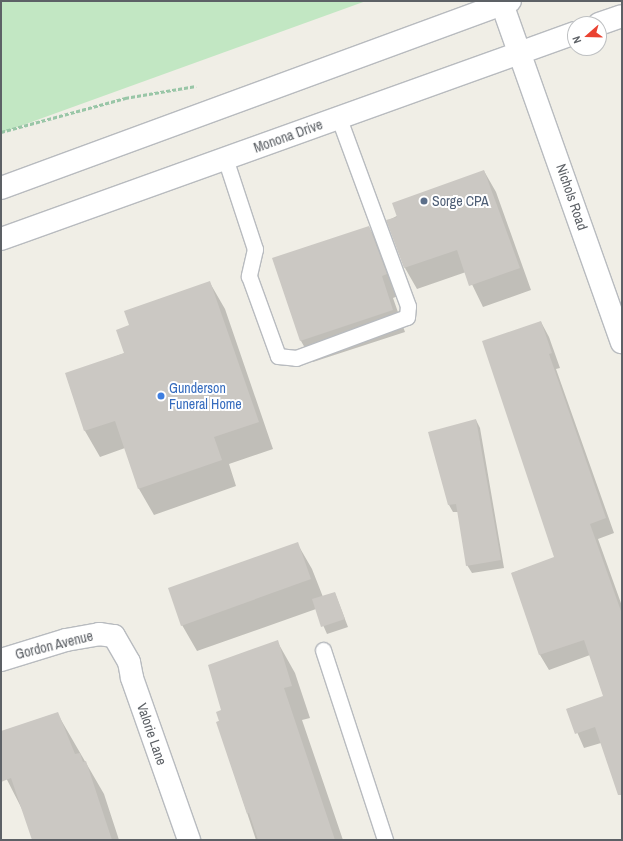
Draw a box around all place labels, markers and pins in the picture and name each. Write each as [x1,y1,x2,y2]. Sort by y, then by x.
place label: Sorge CPA [432,193,489,209]
marker: Sorge CPA [419,196,429,206]
place label: Gunderson Funeral Home [169,380,242,412]
marker: Gunderson Funeral Home [156,391,166,401]

